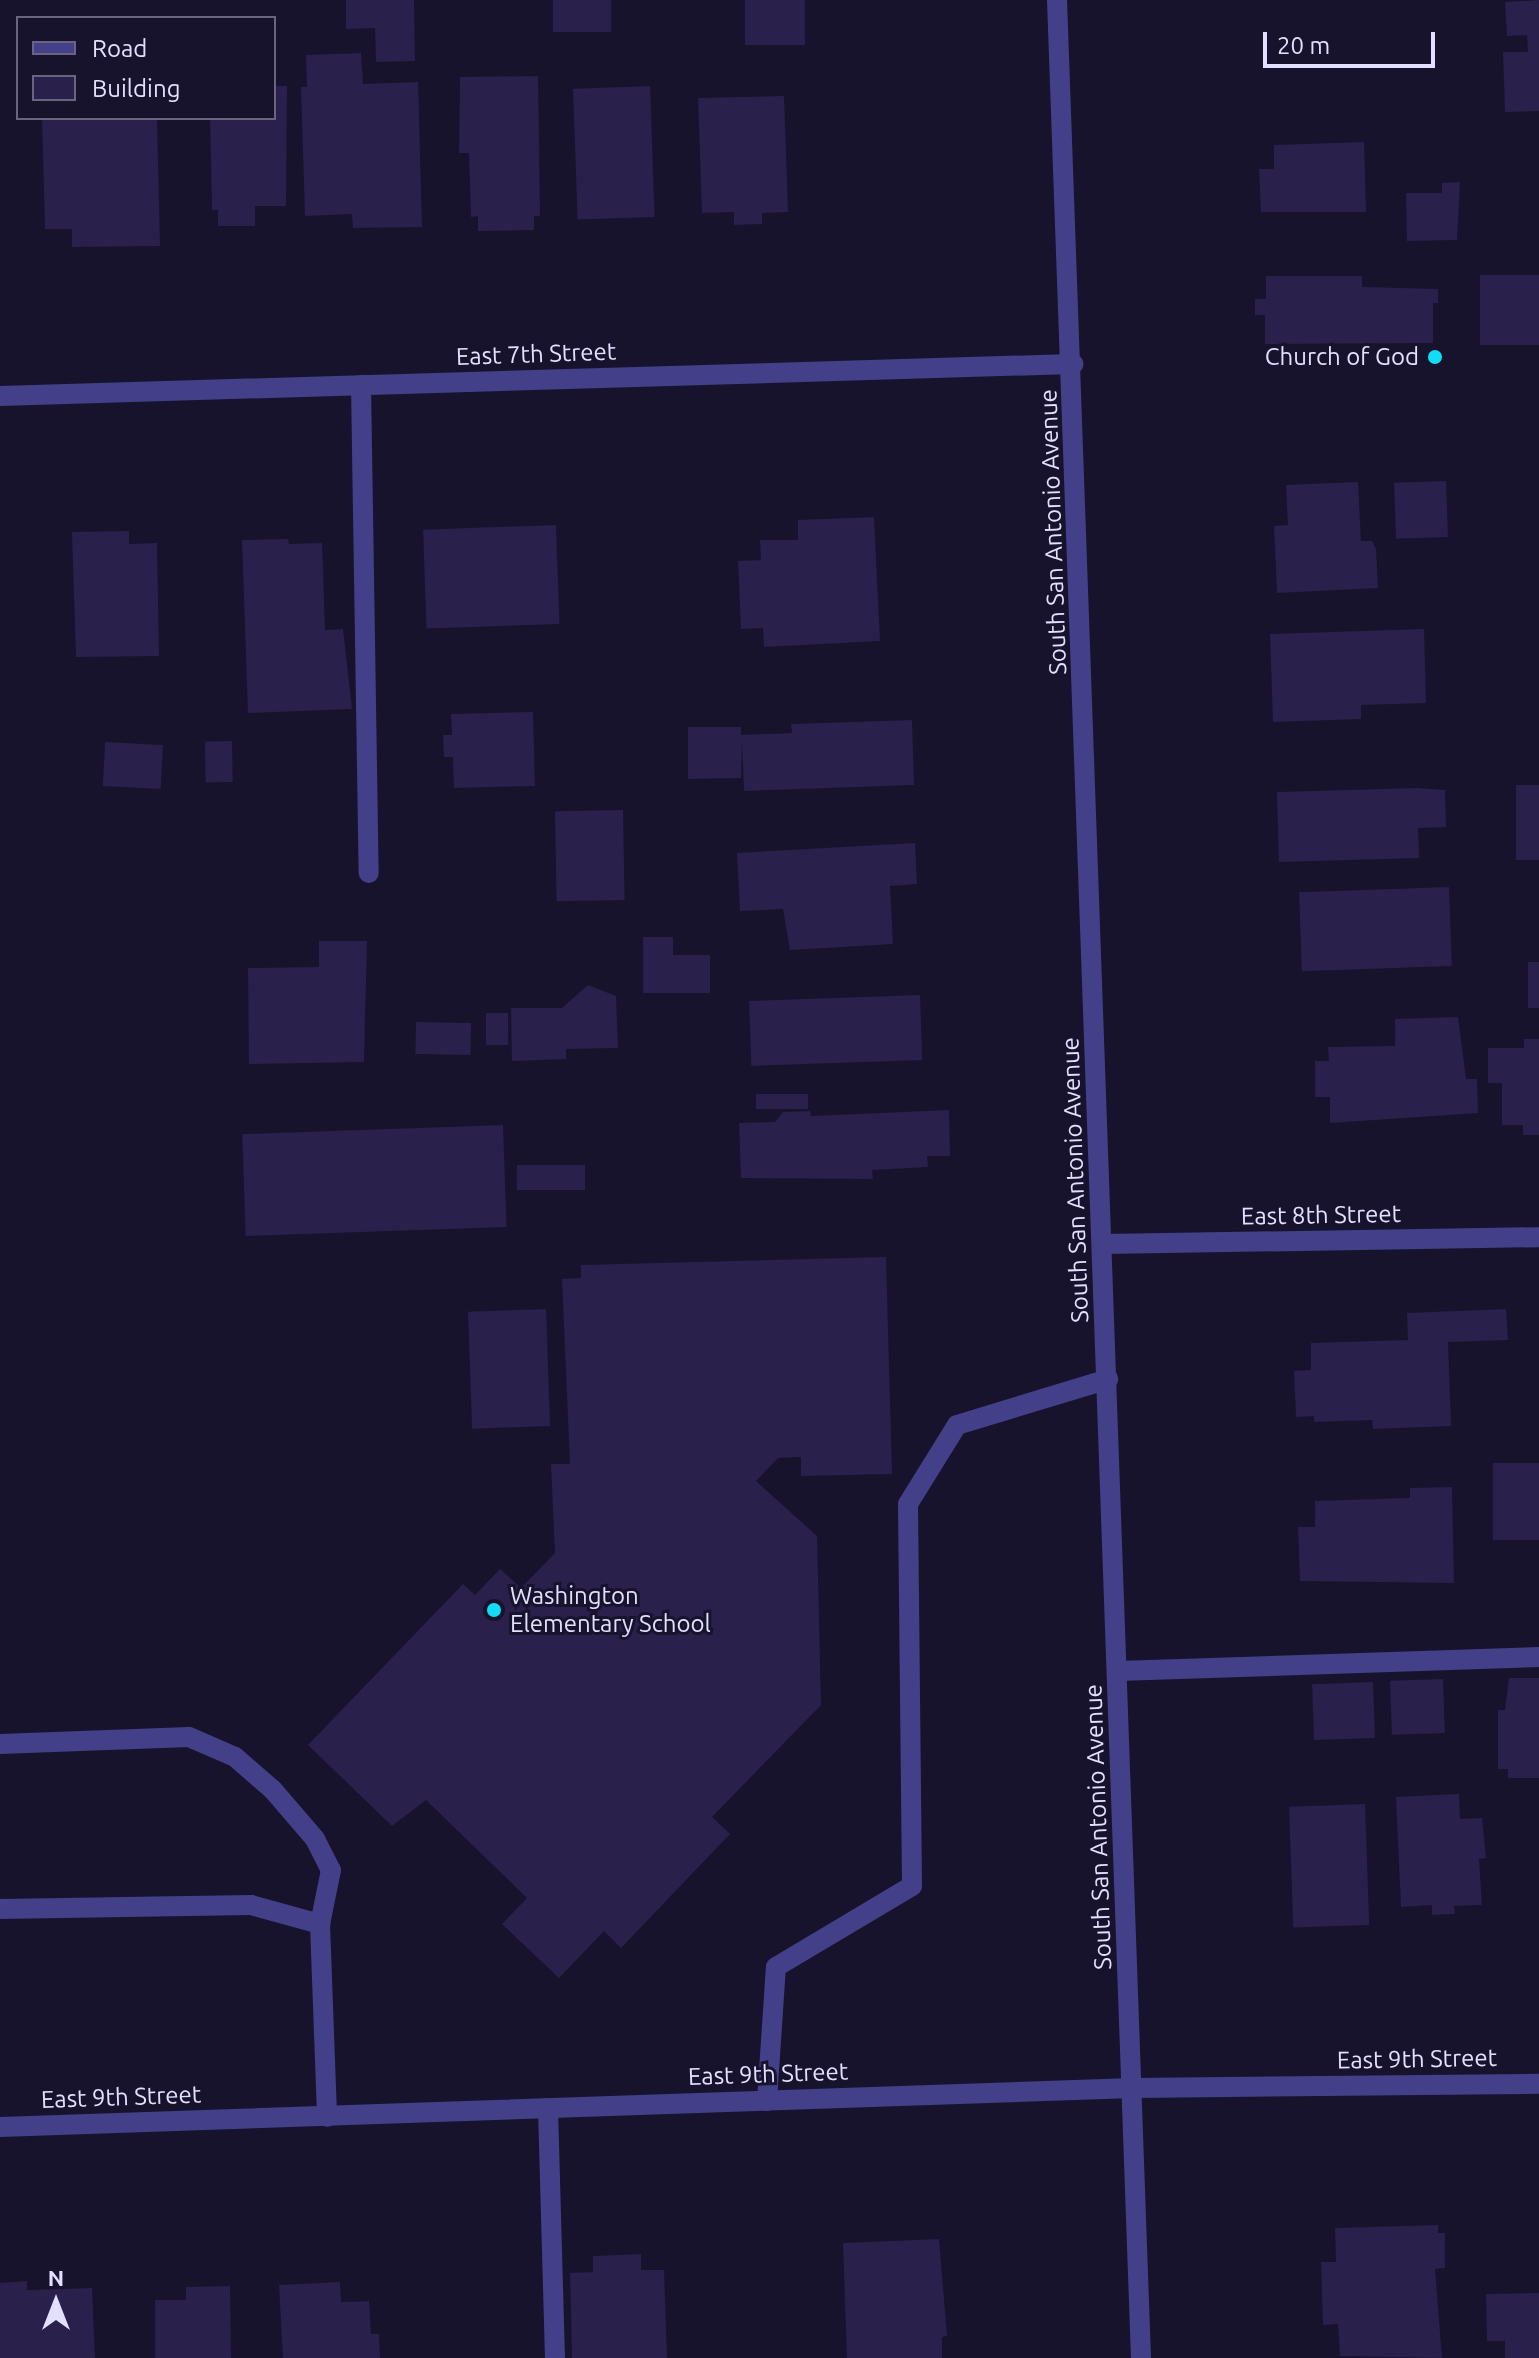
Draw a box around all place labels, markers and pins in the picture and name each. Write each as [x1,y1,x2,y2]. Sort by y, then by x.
place label: Church of God [1265,343,1419,371]
marker: Church of God [1426,348,1444,366]
place label: Washington Elementary School [510,1582,711,1638]
marker: Washington Elementary School [485,1601,503,1619]

